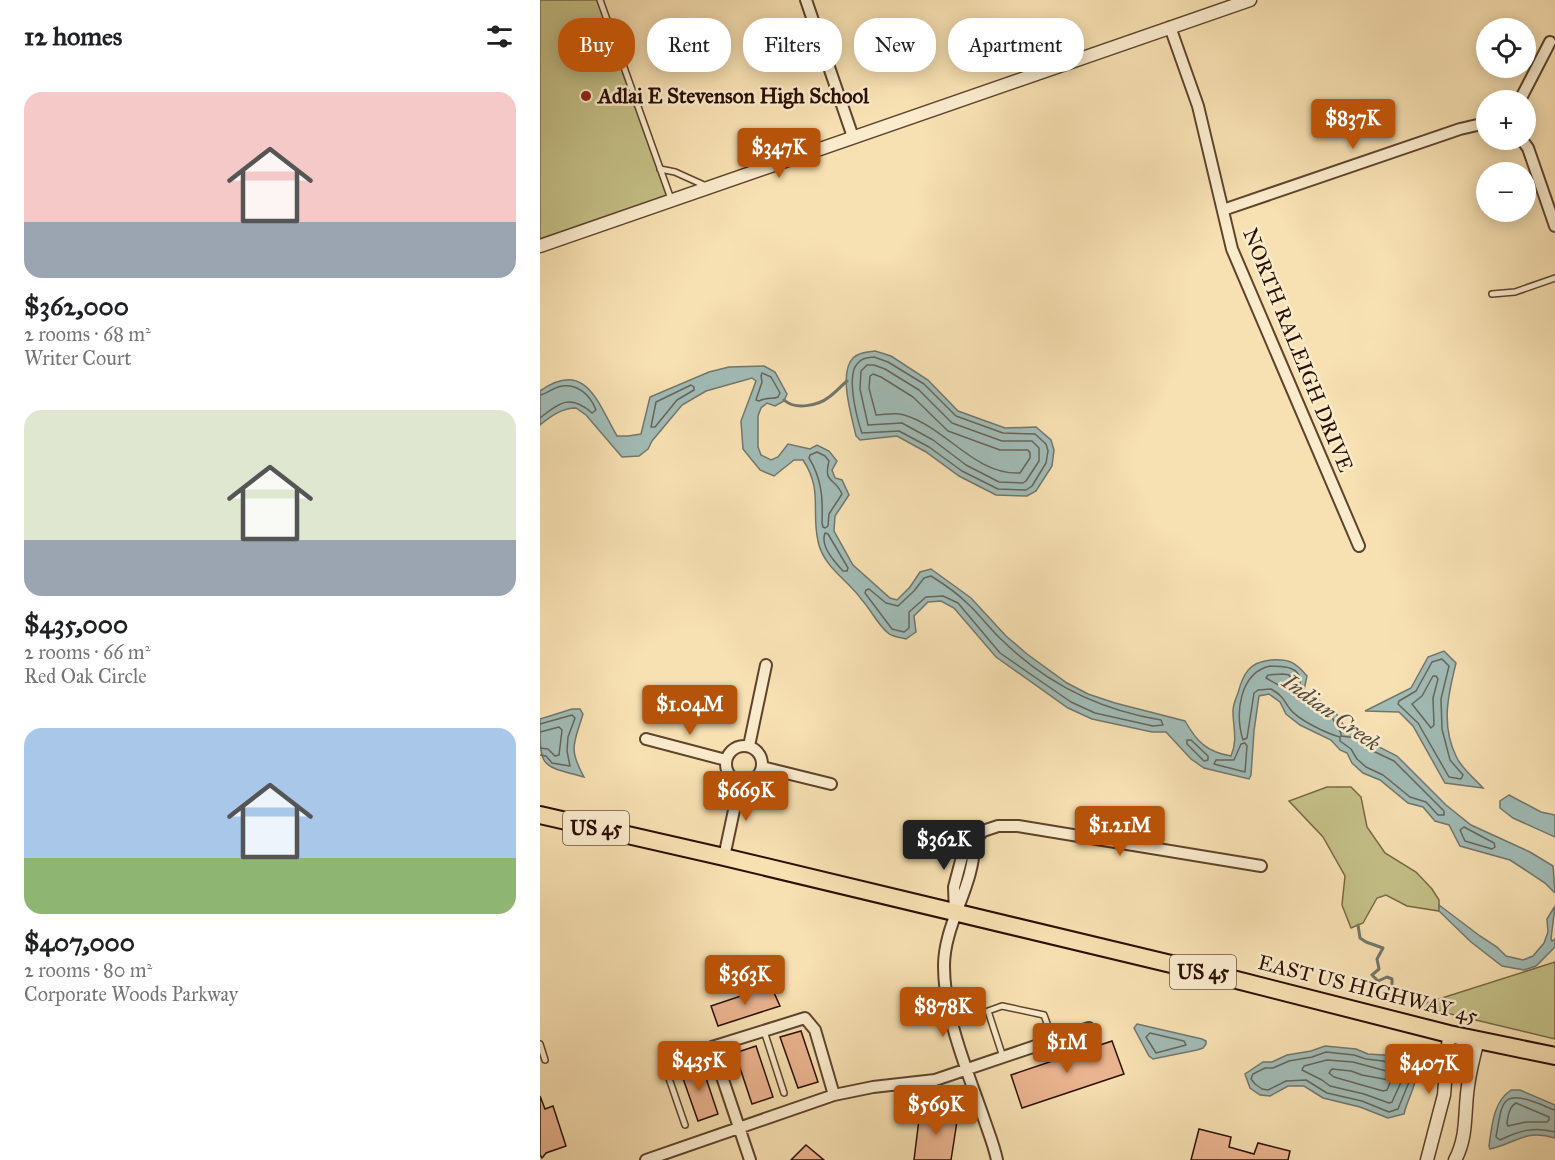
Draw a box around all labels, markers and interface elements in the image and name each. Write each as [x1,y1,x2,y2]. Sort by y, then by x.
chip: Buy [558,18,635,72]
chip: Rent [647,18,731,72]
chip: Filters [743,18,842,72]
chip: New [854,18,936,72]
chip: Apartment [948,18,1084,72]
map controls [1476,18,1536,222]
button: locate [1476,18,1536,78]
text: 12 homes [24,20,122,52]
icon: filters [483,20,516,53]
place label: Adlai E Stevenson High School [596,83,870,109]
marker: Adlai E Stevenson High School [579,89,593,103]
button: + [1476,90,1536,150]
pin: $837K [1311,99,1395,150]
text: $837K [1325,106,1381,130]
pin: $347K [737,128,821,179]
icon: home [216,131,324,239]
text: $347K [751,135,807,159]
button: − [1476,162,1536,222]
street label: NORTH RALEIGH DRIVE [1237,224,1359,476]
text: $362,000 [24,290,129,322]
text: 2 rooms · 68 m² [24,322,151,346]
text: Writer Court [24,346,131,370]
icon: home [216,449,324,557]
text: $435,000 [24,608,128,640]
text: 2 rooms · 66 m² [24,640,150,664]
text: Red Oak Circle [24,664,147,688]
water label: Indian Creek [1277,667,1386,757]
pin: $1.04M [641,685,739,736]
text: $1.04M [656,692,724,716]
icon: home [216,767,324,875]
pin: $669K [704,771,788,822]
text: $669K [717,778,775,802]
pin: $1.21M [1071,806,1169,857]
road number: US 45 [563,811,629,845]
text: $1.21M [1089,813,1151,837]
pin: $362K [902,820,986,871]
text: $362K [917,827,971,851]
text: $407,000 [24,926,135,958]
street label: EAST US HIGHWAY 45 [1255,949,1481,1029]
pin: $363K [703,955,787,1006]
road number: US 45 [1170,955,1236,989]
text: 2 rooms · 80 m² [24,958,152,982]
text: $363K [719,962,771,986]
text: Corporate Woods Parkway [24,982,238,1006]
pin: $878K [901,987,985,1038]
text: $878K [914,994,972,1018]
pin: $1M [1038,1023,1096,1074]
text: $1M [1047,1030,1087,1054]
pin: $435K [657,1041,741,1092]
pin: $407K [1387,1044,1471,1095]
text: $435K [672,1048,726,1072]
text: $407K [1399,1051,1459,1075]
pin: $569K [894,1085,978,1136]
text: $569K [908,1092,964,1116]

